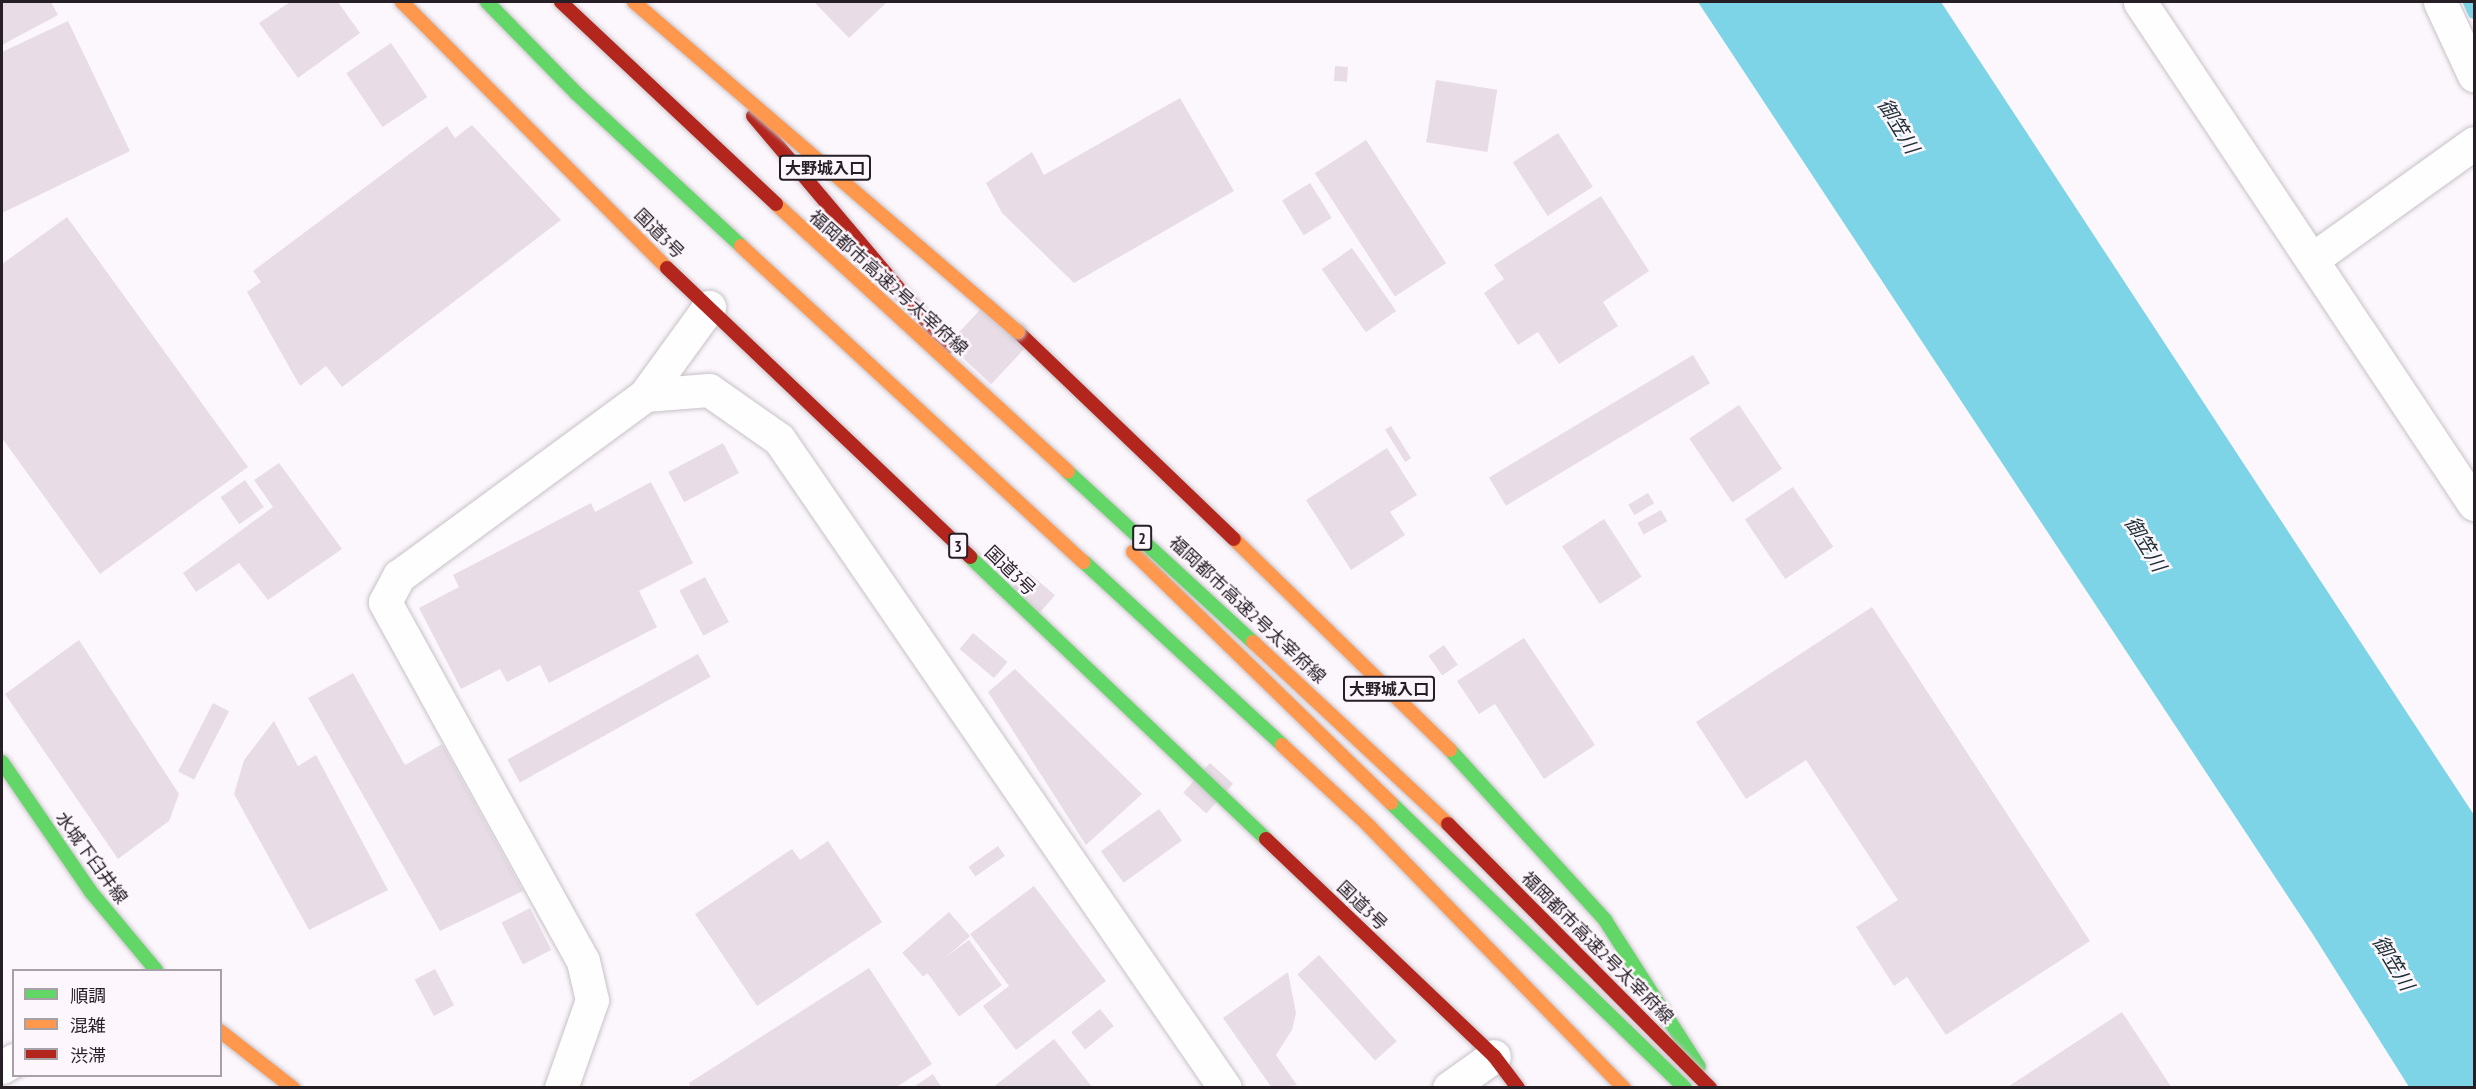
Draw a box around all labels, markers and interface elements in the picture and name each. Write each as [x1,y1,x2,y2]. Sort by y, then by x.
water label: 御笠川 [1872,94,1924,158]
road number: 大野城入口 [778,155,872,181]
street label: 国道3号 [629,204,689,264]
street label: 福岡都市高速2号太宰府線 [804,206,972,360]
water label: 御笠川 [2119,512,2171,576]
road number: 2 [1132,525,1152,551]
street label: 福岡都市高速2号太宰府線 [1164,532,1330,688]
road number: 3 [948,533,968,559]
street label: 国道3号 [980,542,1040,600]
road number: 大野城入口 [1342,676,1436,702]
street label: 水城下臼井線 [51,808,131,908]
street label: 福岡都市高速2号太宰府線 [1516,867,1678,1029]
street label: 国道3号 [1332,877,1392,935]
water label: 御笠川 [2367,931,2419,995]
legend [12,969,222,1077]
text: 順調 [70,984,106,1007]
text: 混雑 [70,1014,106,1037]
text: 渋滞 [70,1044,106,1067]

